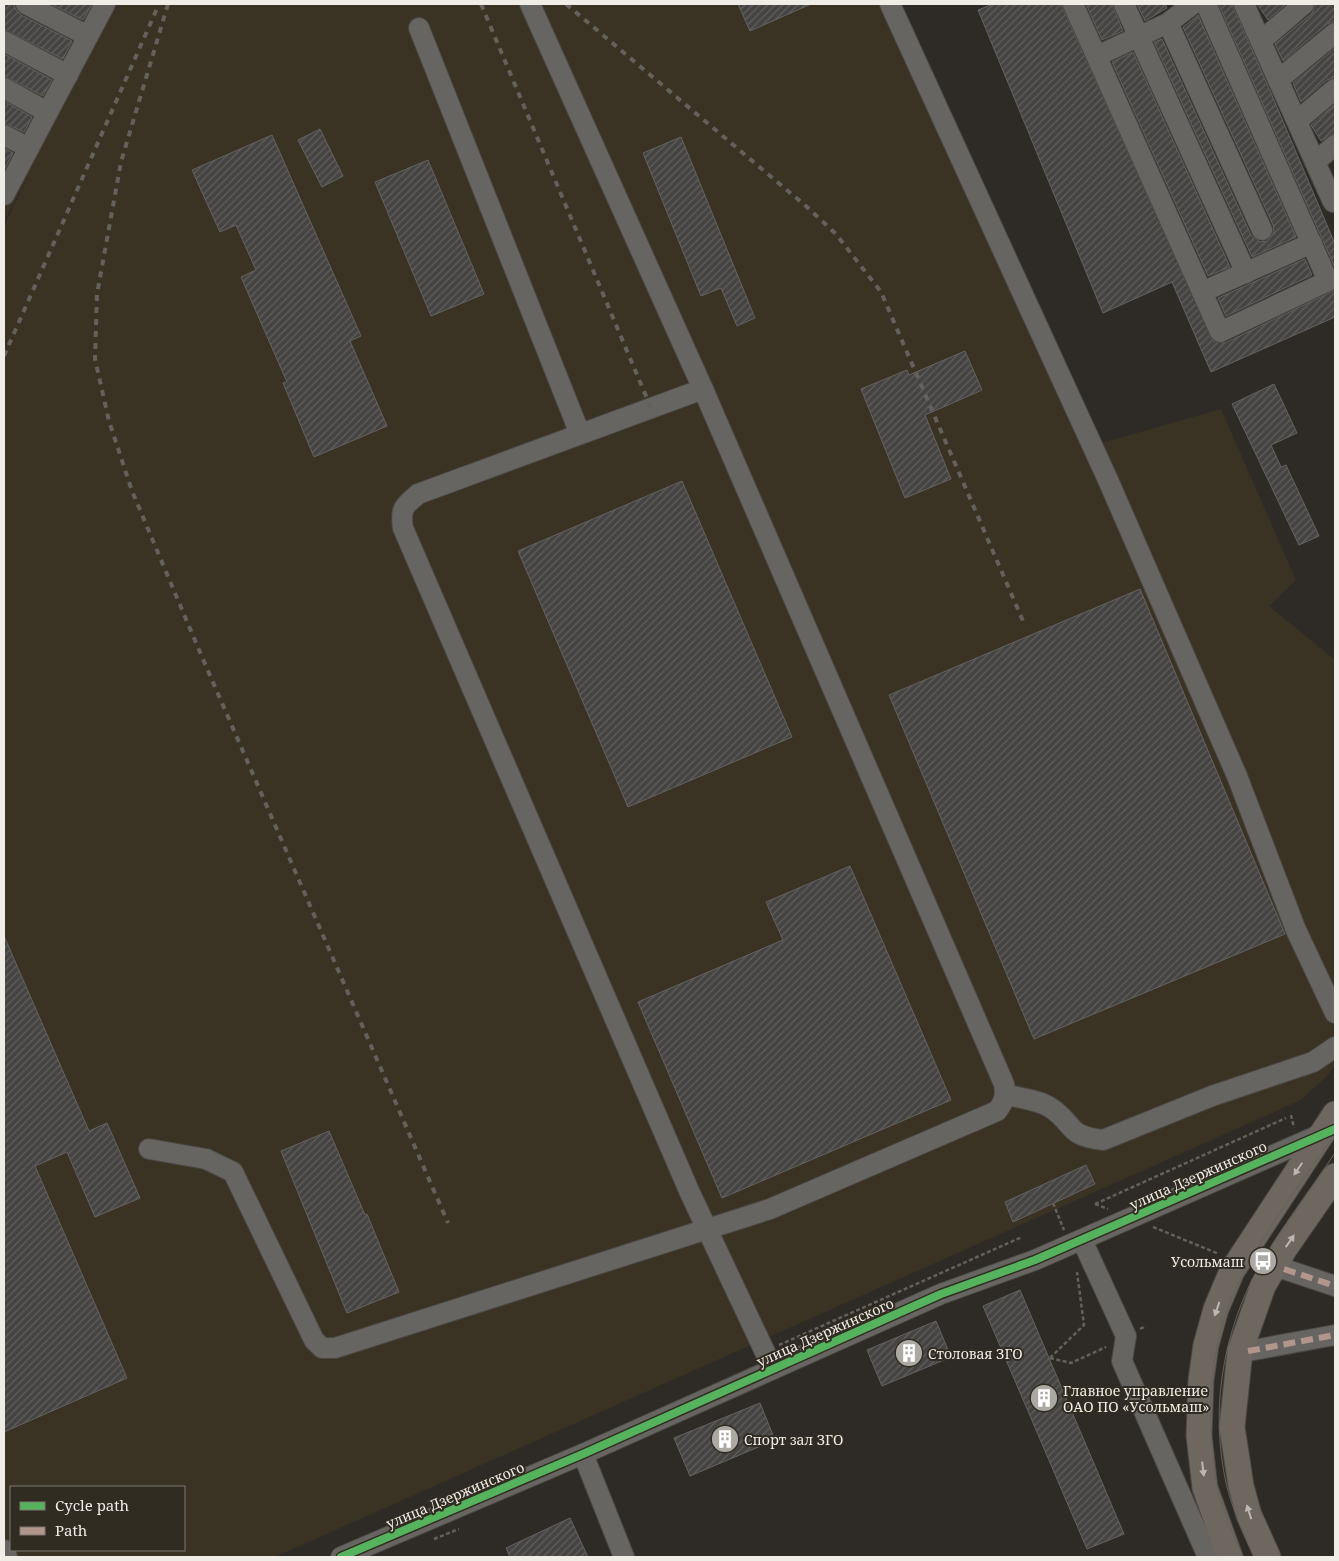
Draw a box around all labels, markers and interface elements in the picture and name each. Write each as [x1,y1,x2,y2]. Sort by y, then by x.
street label: улица Дзержинского [1126,1136,1270,1214]
one-way arrow [1293,1162,1303,1176]
one-way arrow [1285,1234,1295,1248]
bus stop icon: Усольмаш [1248,1246,1278,1276]
place label: Усольмаш [1171,1252,1244,1271]
street label: улица Дзержинского [753,1293,897,1371]
one-way arrow [1213,1301,1220,1316]
building icon: Столовая ЗГО [894,1338,924,1368]
place label: Столовая ЗГО [928,1344,1023,1363]
place label: Главное управление ОАО ПО «Усольмаш» [1063,1381,1210,1416]
building icon: Главное управление ОАО ПО «Усольмаш» [1029,1383,1059,1413]
building icon: Спорт зал ЗГО [710,1424,740,1454]
place label: Спорт зал ЗГО [744,1430,843,1449]
street label: улица Дзержинского [383,1457,527,1533]
one-way arrow [1199,1461,1207,1477]
legend [10,1486,185,1551]
text: Cycle path [55,1495,130,1515]
one-way arrow [1245,1505,1252,1520]
text: Path [55,1520,88,1540]

